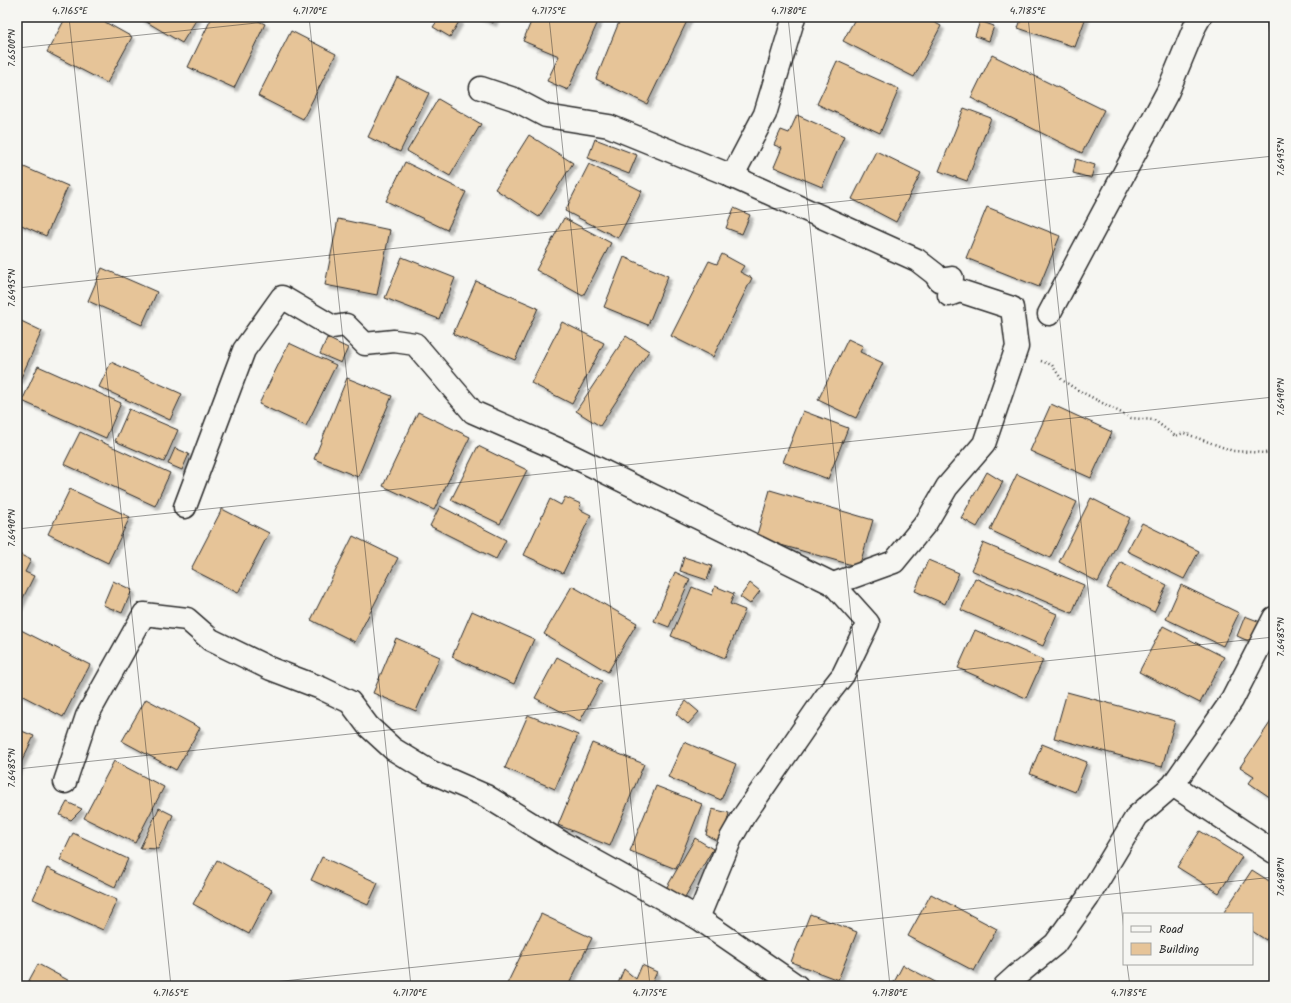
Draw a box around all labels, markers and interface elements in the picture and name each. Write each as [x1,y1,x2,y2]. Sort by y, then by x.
text: 4.7165°E [52,3,89,19]
text: 4.7170°E [293,3,328,19]
text: 4.7175°E [532,3,568,19]
text: 4.7180°E [771,3,808,19]
text: 4.7185°E [1010,3,1047,19]
text: 7.6500°N [4,29,20,67]
text: 7.6495°N [1273,138,1289,176]
text: 7.6495°N [4,269,20,307]
text: 7.6490°N [1273,378,1289,416]
text: 7.6490°N [4,509,20,547]
text: 7.6485°N [1273,617,1289,657]
text: 7.6485°N [4,748,20,788]
text: 7.6480°N [1273,857,1289,897]
legend [1123,913,1253,965]
text: Road [1159,920,1184,939]
text: Building [1159,940,1199,959]
text: 4.7165°E [153,985,190,1001]
text: 4.7170°E [393,985,428,1001]
text: 4.7175°E [633,985,669,1001]
text: 4.7180°E [872,985,909,1001]
text: 4.7185°E [1111,985,1148,1001]

